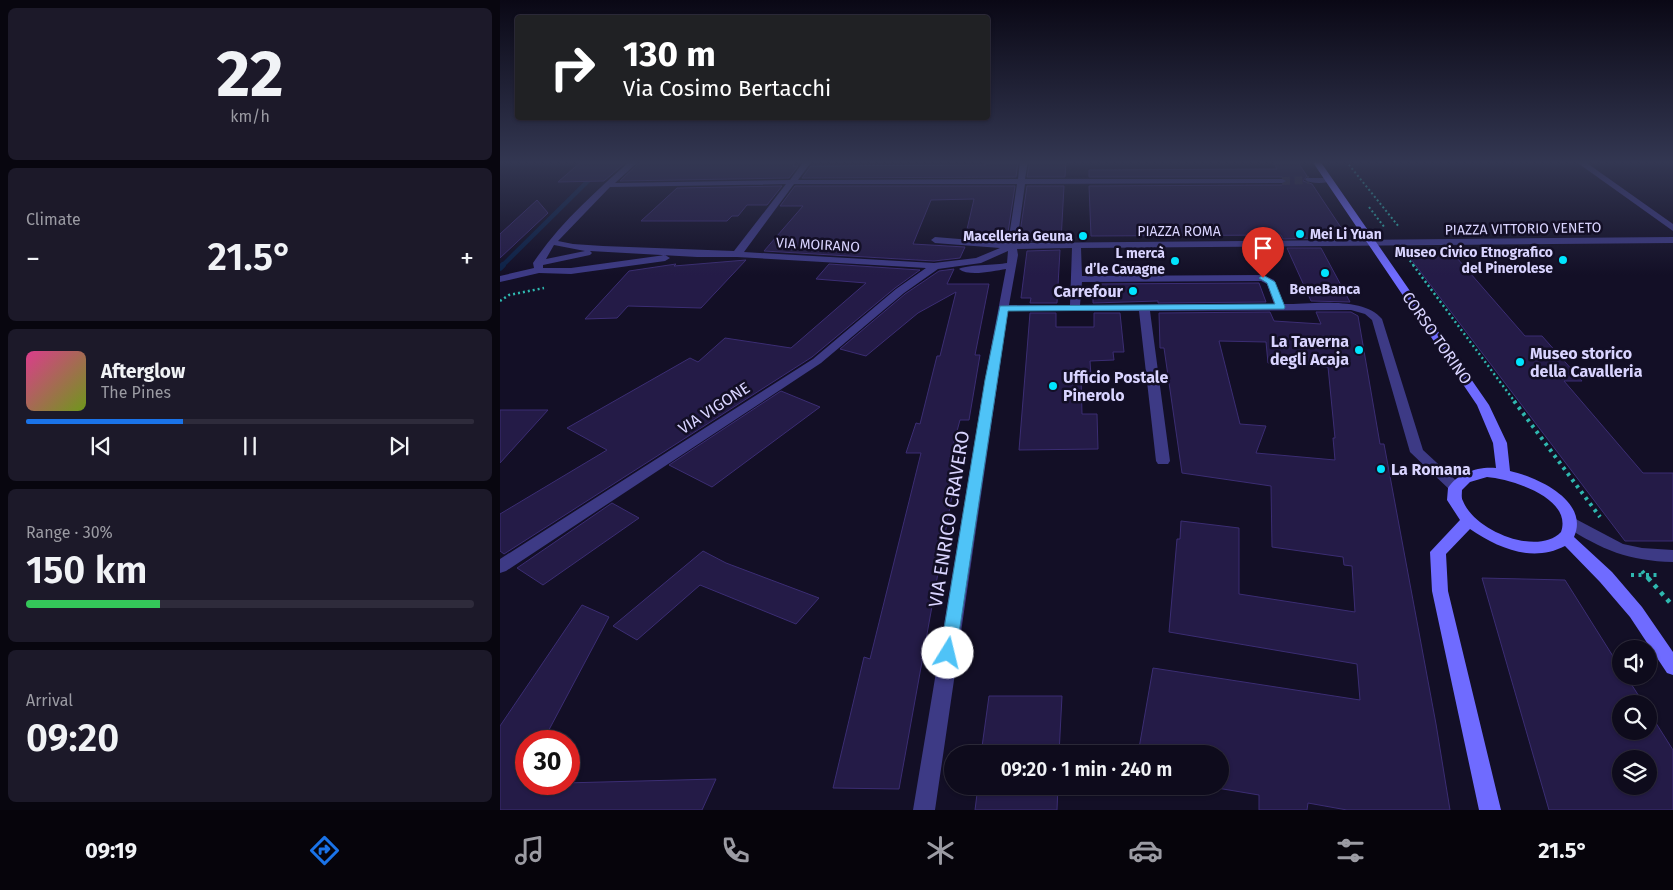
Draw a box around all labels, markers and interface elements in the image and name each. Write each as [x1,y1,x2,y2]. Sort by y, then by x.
text: 130 m [623,33,716,75]
text: 22 [216,35,284,113]
icon: right [540,35,605,100]
text: Via Cosimo Bertacchi [623,75,831,102]
text: km/h [230,107,270,126]
text: Climate [26,210,81,229]
street label: PIAZZA VITTORIO VENETO [1444,219,1602,239]
street label: PIAZZA ROMA [1137,223,1221,240]
place label: Mei Li Yuan [1310,226,1382,243]
pin [1242,227,1284,278]
place label: Macelleria Geuna [963,228,1073,245]
marker: Mei Li Yuan [1294,228,1306,240]
marker: Macelleria Geuna [1077,230,1089,242]
text: 21.5° [208,234,292,280]
street label: VIA MOIRANO [776,234,860,256]
icon: arrive [1249,234,1277,262]
text: − [26,242,40,275]
text: + [460,242,474,275]
place label: Museo Civico Etnografico del Pinerolese [1395,244,1553,277]
place label: L mercà d’le Cavagne [1085,245,1165,278]
marker: Museo Civico Etnografico del Pinerolese [1557,254,1569,266]
marker: L mercà d’le Cavagne [1169,255,1181,267]
marker: BeneBanca [1319,267,1331,279]
place label: BeneBanca [1290,281,1361,298]
place label: Carrefour [1054,282,1124,301]
marker: Carrefour [1127,285,1139,297]
street label: CORSO TORINO [1398,288,1476,388]
place label: La Taverna degli Acaja [1270,332,1349,369]
marker: La Taverna degli Acaja [1353,344,1365,356]
place label: Museo storico della Cavalleria [1530,344,1643,381]
marker: Museo storico della Cavalleria [1514,356,1526,368]
text: Afterglow [101,360,185,383]
place label: Ufficio Postale Pinerolo [1063,368,1168,405]
street label: VIA VIGONE [675,378,753,438]
marker: Ufficio Postale Pinerolo [1047,380,1059,392]
text: The Pines [101,383,171,402]
street label: VIA ENRICO CRAVERO [924,429,974,609]
icon: previous [87,432,115,460]
icon: pause [236,432,264,460]
icon: next [385,432,413,460]
place label: La Romana [1391,460,1471,479]
marker: La Romana [1375,463,1387,475]
text: Range · 30% [26,523,113,542]
text: 150 km [26,547,147,593]
position arrow [921,626,973,678]
map controls [1612,640,1657,795]
button: sound [1612,640,1657,685]
text: Arrival [26,691,73,710]
button: search [1612,695,1657,740]
text: 09:20 [26,715,119,761]
speed limit sign: 30 [515,730,580,795]
button: layers [1612,750,1657,795]
text: 09:20 · 1 min · 240 m [1001,758,1172,781]
icon: directions [307,833,342,868]
icon: music [512,833,547,868]
icon: phone [718,833,753,868]
icon: climate [923,833,958,868]
icon: car [1128,833,1163,868]
icon: filters [1333,833,1368,868]
text: 09:19 [85,837,137,864]
text: 21.5° [1538,837,1588,864]

